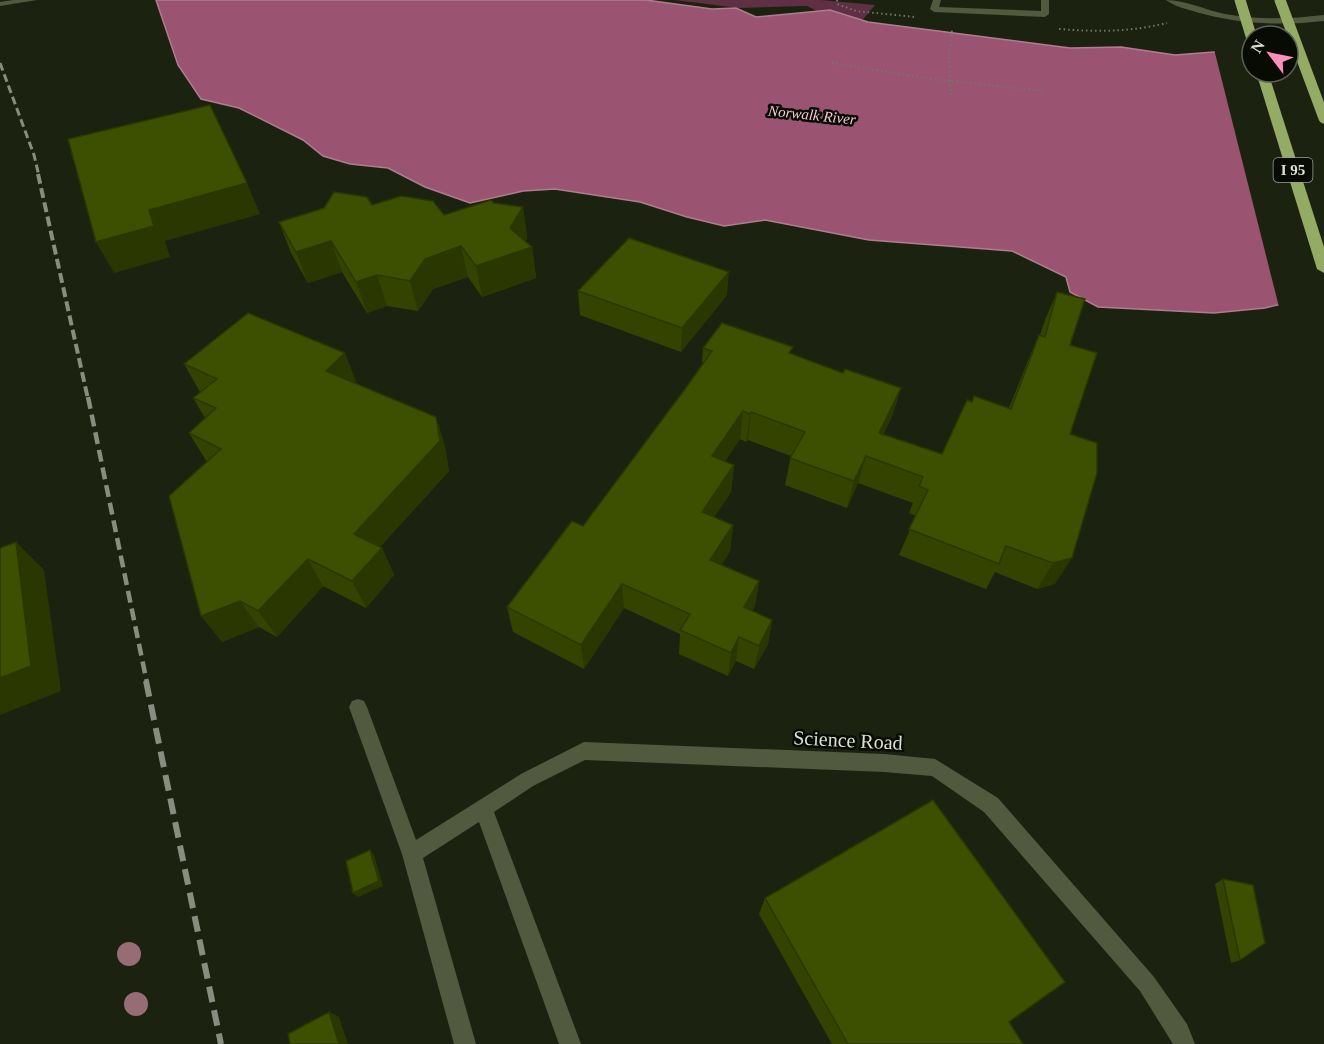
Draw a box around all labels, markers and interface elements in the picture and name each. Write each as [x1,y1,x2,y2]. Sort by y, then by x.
north arrow [1240,24,1300,84]
text: N [1247,37,1268,56]
water label: Norwalk River [766,102,857,128]
road number: I 95 [1274,158,1312,182]
street label: Science Road [793,726,903,754]

